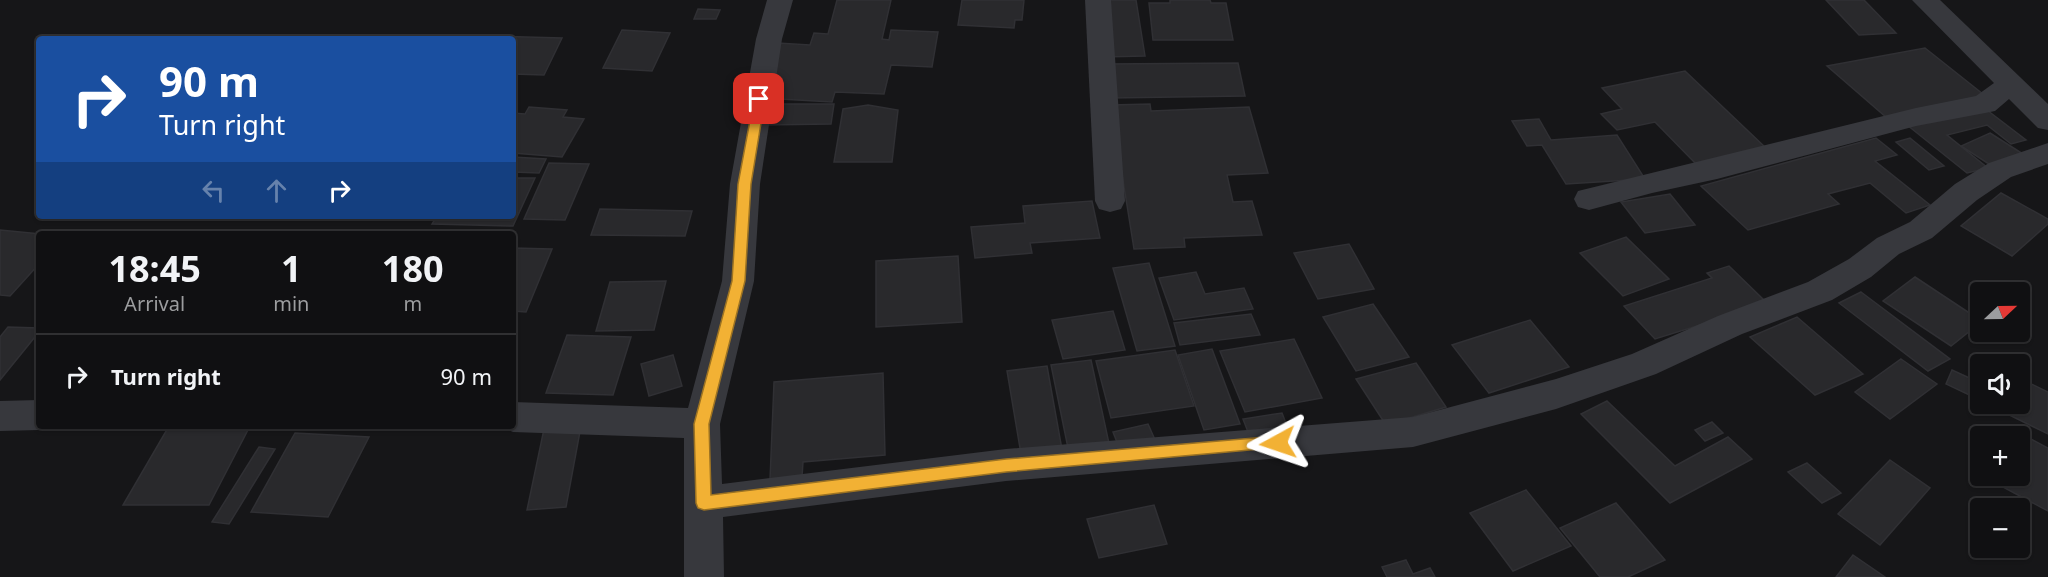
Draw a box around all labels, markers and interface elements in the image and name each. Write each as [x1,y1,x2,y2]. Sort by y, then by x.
text: 90 m [159,52,259,109]
icon: right [60,60,138,138]
pin [733,73,784,124]
icon: arrive [742,82,775,115]
text: Turn right [159,106,285,143]
icon: left [197,174,230,207]
icon: ahead [260,174,293,207]
icon: right [323,174,356,207]
text: 18:45 [108,244,201,293]
text: 1 [281,244,302,293]
text: 180 [382,244,444,293]
north arrow [1970,282,2030,342]
map controls [1970,282,2030,558]
text: Arrival [124,290,185,317]
text: min [273,290,309,317]
text: m [403,290,422,317]
button: sound [1970,354,2030,414]
icon: right [60,360,93,393]
text: Turn right [111,361,221,391]
text: 90 m [441,361,492,391]
position arrow [1246,411,1310,475]
button: + [1970,426,2030,486]
button: − [1970,498,2030,558]

